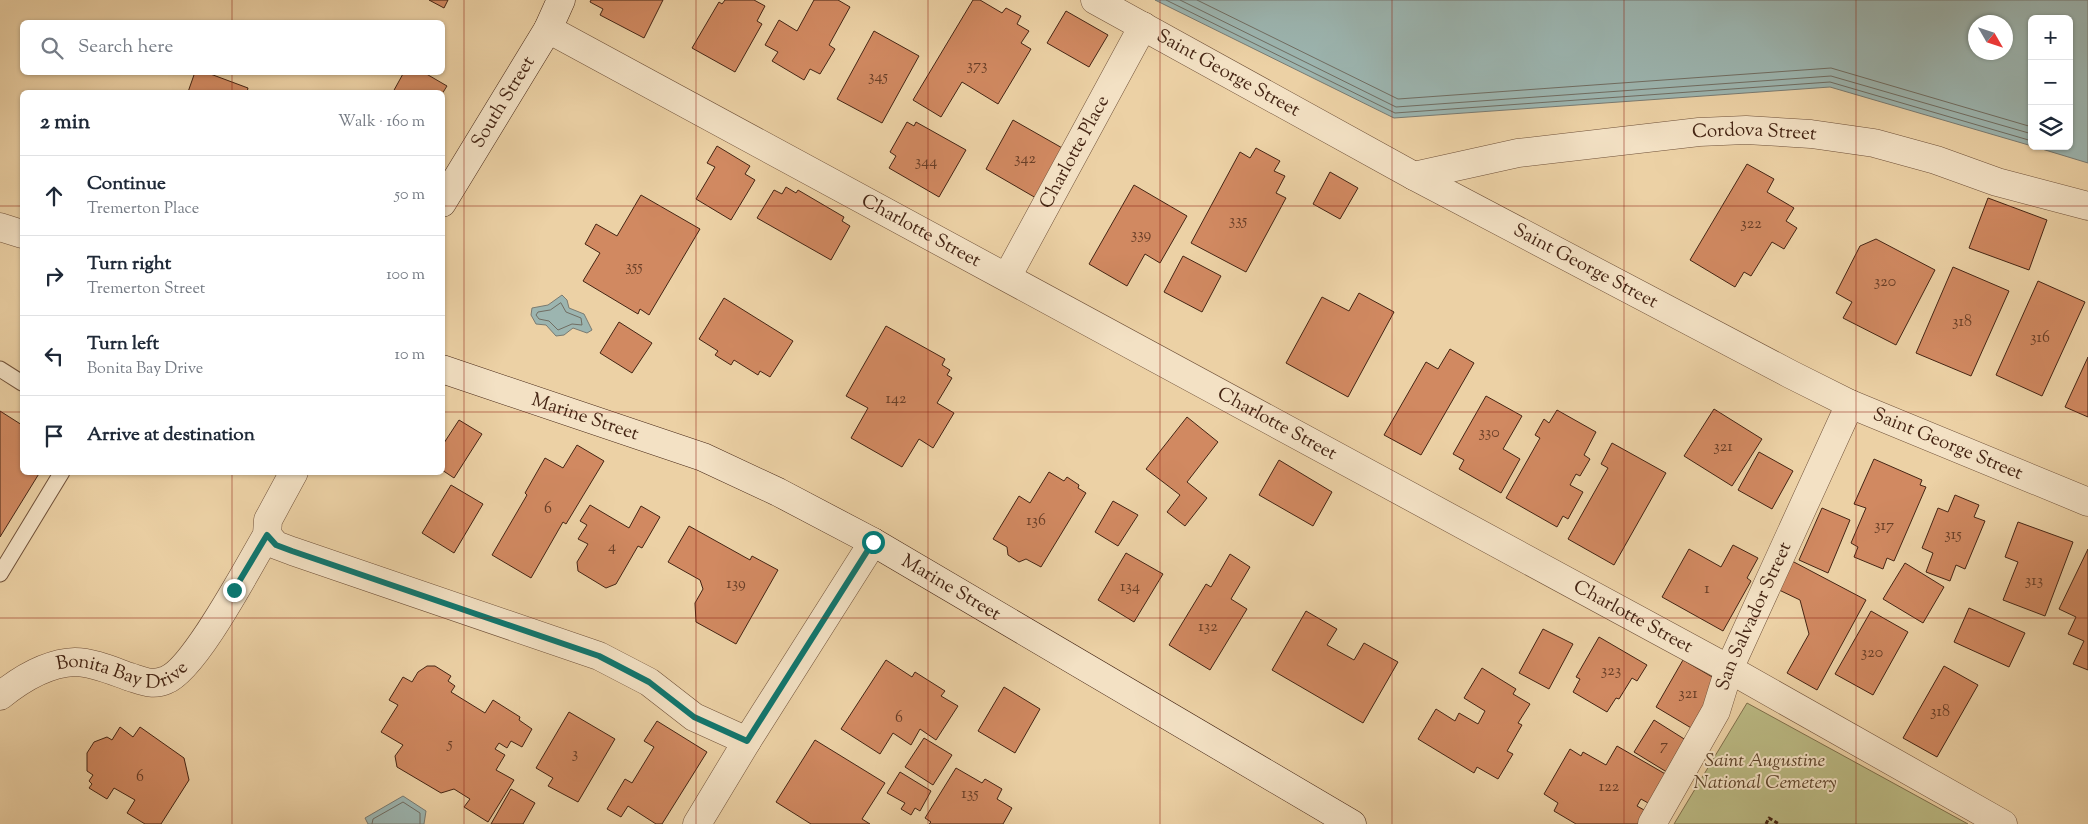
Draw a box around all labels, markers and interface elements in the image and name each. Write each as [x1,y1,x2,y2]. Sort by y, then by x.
north arrow [1968,15,2013,60]
map controls [2028,15,2073,150]
button: + [2028,15,2073,60]
search box [20,20,445,75]
street label: Saint George Street [1151,23,1305,124]
icon: search [38,34,66,62]
text: Search here [78,34,173,61]
street label: South Street [465,51,542,153]
house number: 373 [967,55,987,78]
button: − [2028,60,2073,105]
house number: 345 [868,66,889,89]
street label: Charlotte Place [1033,90,1116,214]
button: layers [2028,105,2073,150]
text: 2 min [40,108,90,138]
text: Walk · 160 m [338,111,425,134]
street label: Cordova Street [1691,116,1819,148]
house number: 342 [1014,148,1037,171]
house number: 344 [915,151,937,174]
text: Continue [87,171,166,198]
icon: ahead [40,182,68,210]
text: 50 m [394,184,425,207]
street label: Charlotte Street [856,188,986,275]
text: Tremerton Place [87,198,199,221]
house number: 335 [1229,210,1248,233]
house number: 322 [1740,213,1762,236]
street label: Saint George Street [1508,217,1663,316]
house number: 339 [1131,224,1152,247]
text: Turn right [87,251,171,278]
house number: 355 [625,256,643,279]
icon: right [40,262,68,290]
text: 100 m [386,264,425,287]
house number: 320 [1874,271,1896,294]
text: Tremerton Street [87,278,205,301]
house number: 318 [1952,311,1972,334]
house number: 316 [2030,327,2050,350]
text: Turn left [87,331,159,358]
icon: left [40,342,68,370]
text: 10 m [395,344,425,367]
text: Bonita Bay Drive [87,358,203,381]
street label: Charlotte Street [1212,381,1342,468]
street label: Marine Street [528,387,643,448]
house number: 142 [886,388,907,411]
street label: Saint George Street [1868,401,2027,487]
icon: arrive [40,422,68,450]
text: Arrive at destination [87,422,255,449]
house number: 330 [1478,422,1500,445]
house number: 321 [1713,436,1733,459]
house number: 6 [544,498,552,521]
house number: 136 [1026,510,1046,533]
house number: 317 [1874,515,1894,538]
house number: 315 [1944,524,1962,547]
route start [862,531,885,554]
house number: 4 [608,536,616,559]
street label: San Salvador Street [1710,537,1799,694]
street label: Marine Street [896,548,1006,628]
house number: 313 [2025,570,2043,593]
house number: 139 [726,573,746,596]
street label: Charlotte Street [1568,574,1698,661]
house number: 134 [1120,576,1140,599]
house number: 1 [1704,578,1710,601]
route end [223,579,246,602]
house number: 132 [1198,616,1218,639]
house number: 320 [1861,642,1883,665]
street label: Bonita Bay Drive [54,648,195,696]
house number: 323 [1601,660,1621,683]
house number: 321 [1678,683,1698,706]
house number: 318 [1930,701,1950,724]
house number: 6 [895,707,903,730]
house number: 5 [446,733,453,756]
house number: 7 [1660,735,1668,758]
house number: 3 [572,743,578,766]
park label: Saint Augustine National Cemetery [1693,748,1837,797]
house number: 6 [136,766,144,789]
house number: 122 [1599,776,1620,799]
house number: 135 [961,783,979,806]

